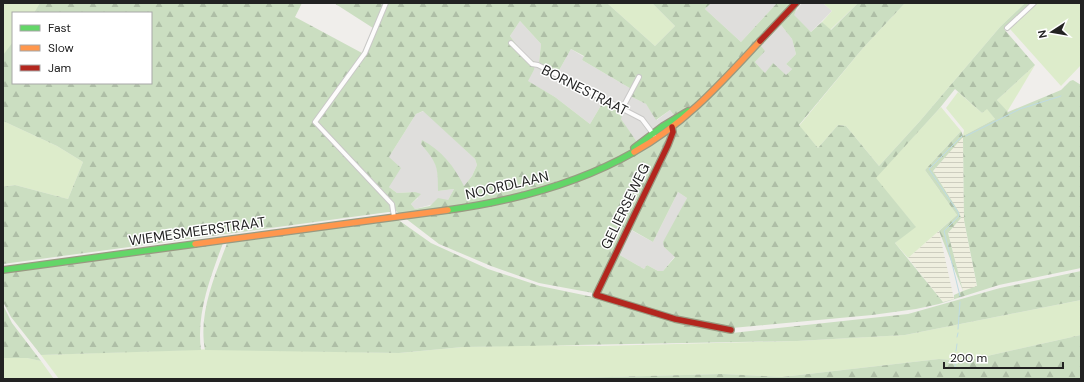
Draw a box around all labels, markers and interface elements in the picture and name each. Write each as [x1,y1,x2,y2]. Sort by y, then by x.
legend [12,12,152,84]
north arrow [1032,12,1072,52]
text: Fast [48,20,71,36]
text: N [1035,29,1050,39]
text: Slow [48,40,74,56]
text: Jam [48,60,71,76]
street label: BORNESTRAAT [539,61,631,120]
street label: GELIERSEWEG [596,160,654,252]
street label: NOORDLAAN [464,167,550,203]
street label: WIEMESMEERSTRAAT [127,212,267,250]
scale bar [944,344,1063,370]
text: 200 m [950,350,987,366]

